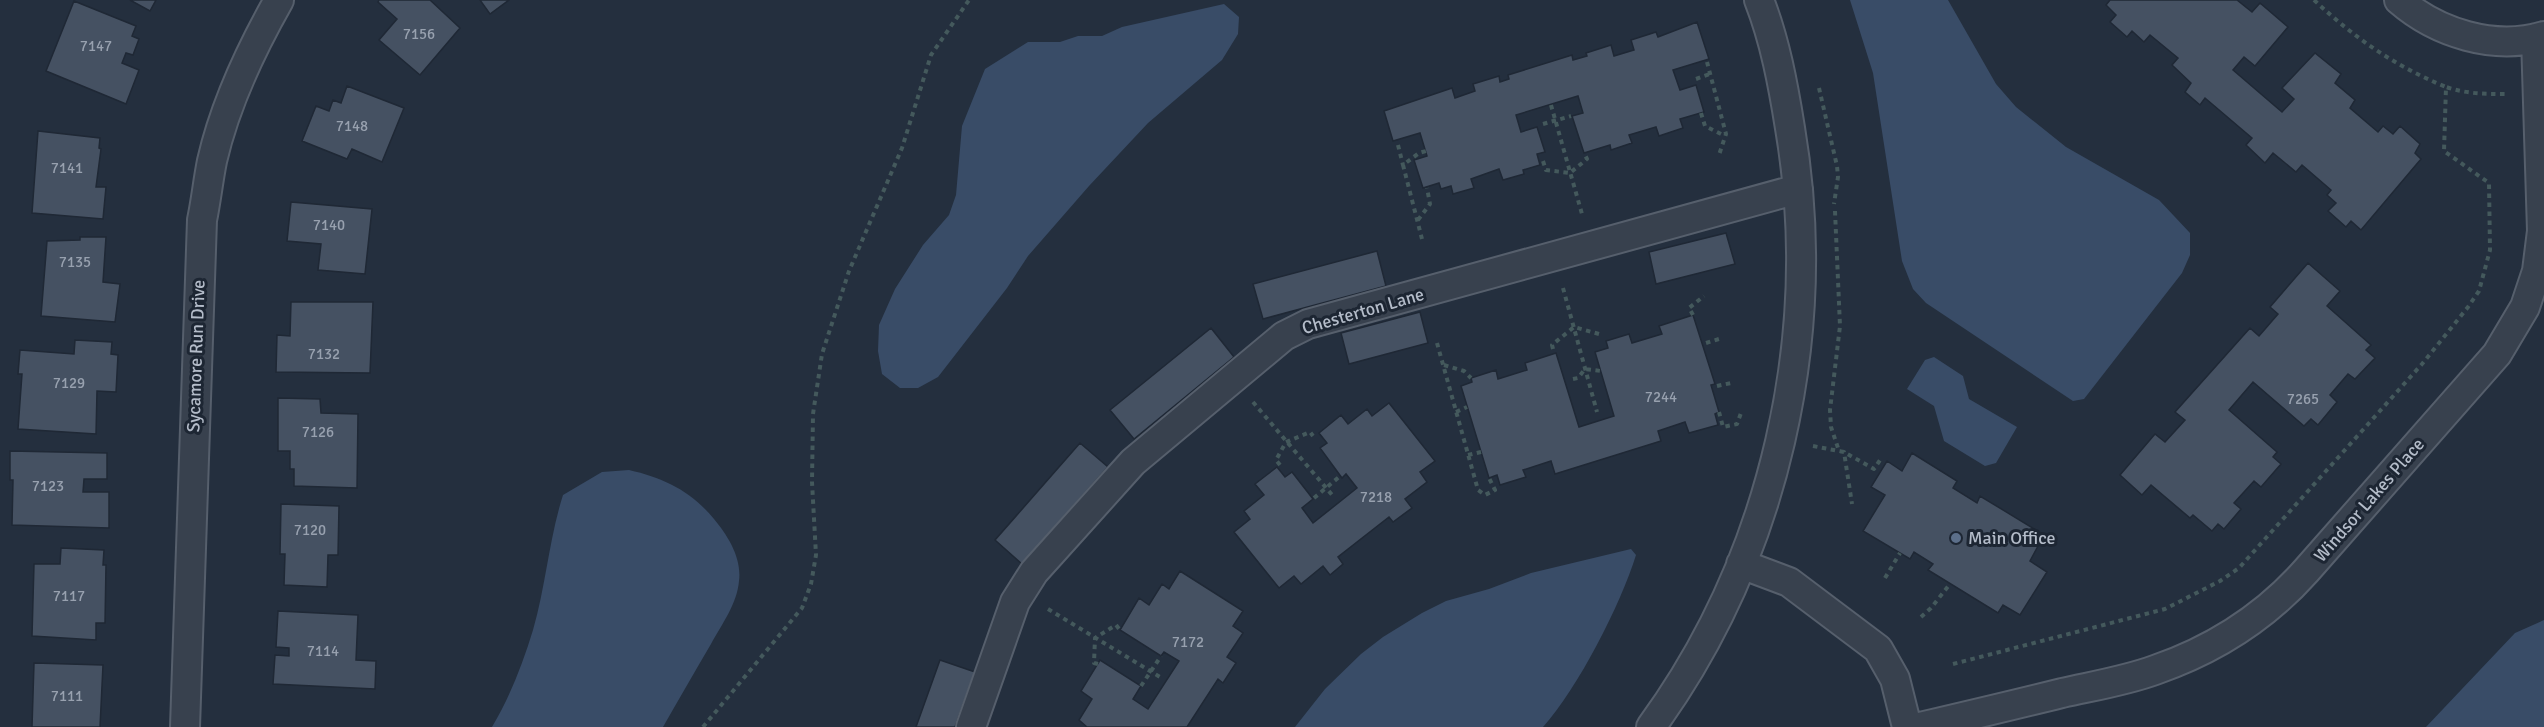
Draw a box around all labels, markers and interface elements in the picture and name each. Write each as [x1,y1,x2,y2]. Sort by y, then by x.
house number: 7156 [403,25,435,43]
house number: 7147 [80,37,112,55]
house number: 7148 [336,117,368,135]
house number: 7141 [51,159,83,177]
house number: 7140 [313,216,345,234]
house number: 7135 [59,253,91,271]
street label: Sycamore Run Drive [182,279,210,433]
street label: Chesterton Lane [1299,283,1427,339]
house number: 7132 [308,345,340,363]
house number: 7129 [53,374,85,392]
house number: 7244 [1645,388,1677,406]
house number: 7265 [2287,390,2319,408]
house number: 7126 [302,423,334,441]
street label: Windsor Lakes Place [2309,433,2429,567]
house number: 7123 [32,477,64,495]
house number: 7218 [1360,488,1392,506]
house number: 7120 [294,521,326,539]
place label: Main Office [1968,527,2056,549]
marker: Main Office [1949,531,1963,545]
house number: 7117 [53,587,85,605]
house number: 7172 [1172,633,1204,651]
house number: 7114 [307,642,339,660]
house number: 7111 [51,687,83,705]

